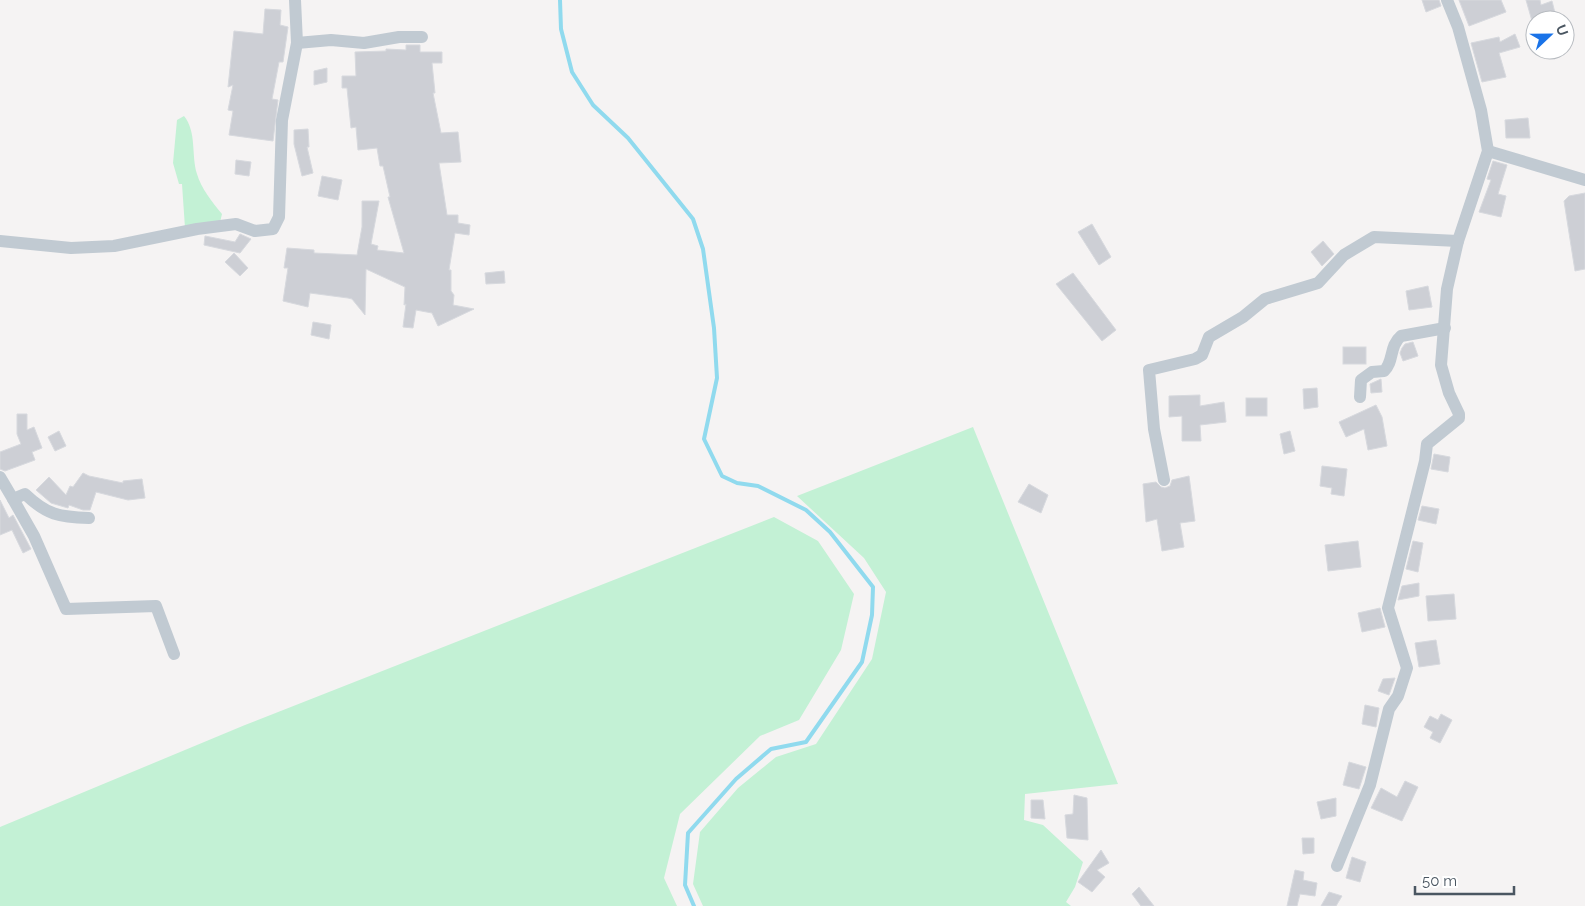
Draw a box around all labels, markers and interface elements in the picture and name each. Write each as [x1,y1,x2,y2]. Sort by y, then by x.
north arrow [1525,10,1575,60]
text: U [1553,22,1571,38]
scale bar [1415,864,1514,896]
text: 50 m [1422,872,1457,890]

